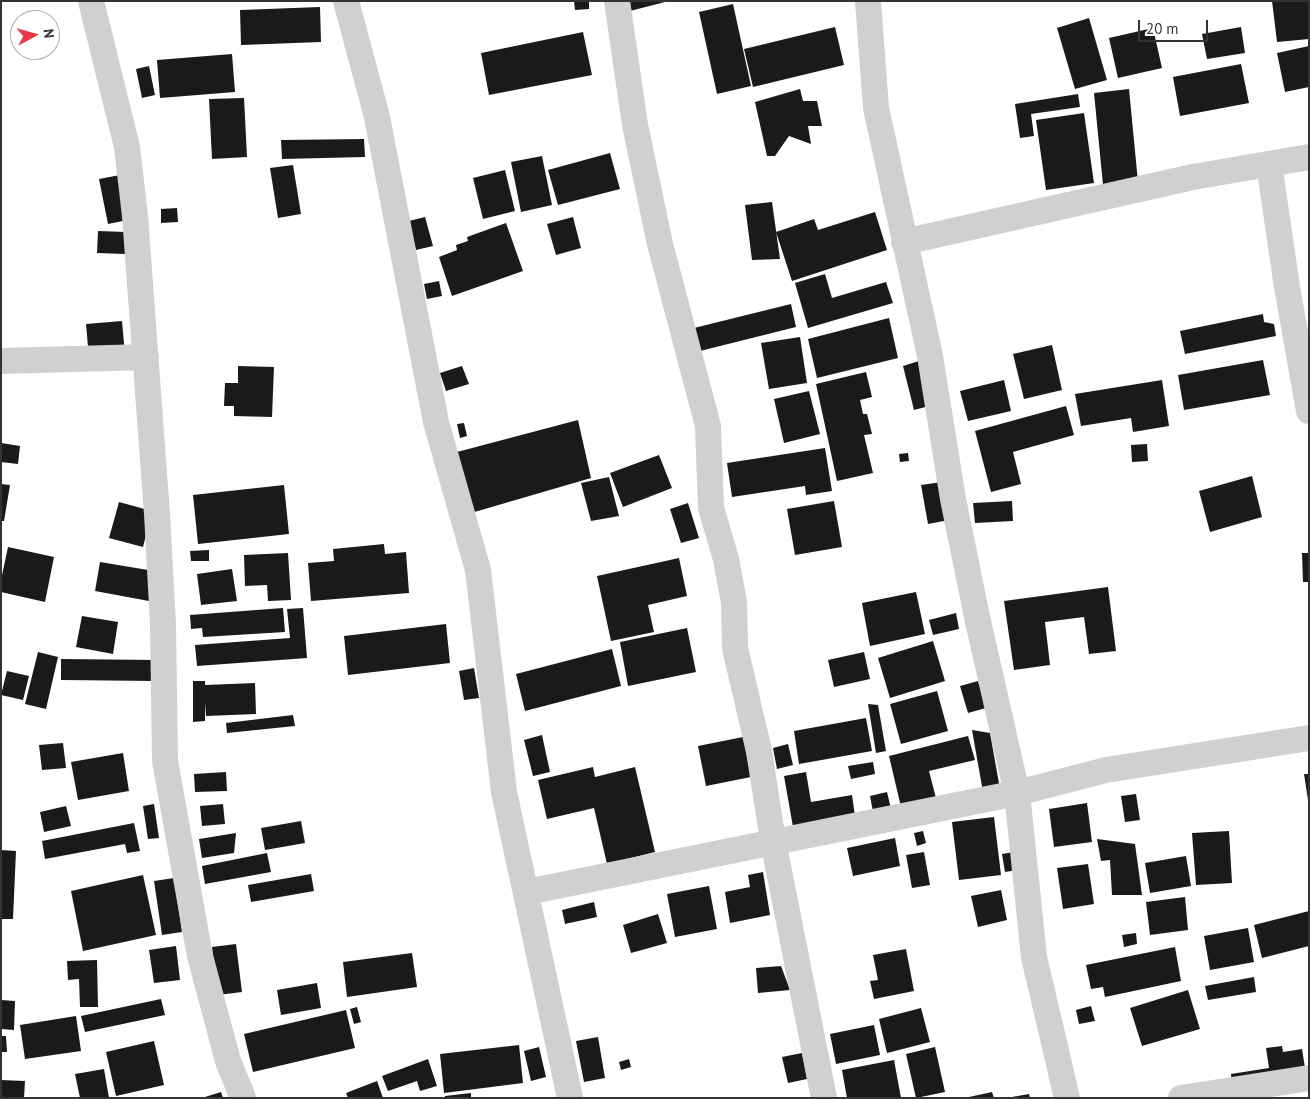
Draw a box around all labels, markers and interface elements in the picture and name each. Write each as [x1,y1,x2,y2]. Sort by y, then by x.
north arrow [10,10,60,60]
scale bar [1140,10,1210,42]
text: 20 m [1146,19,1179,38]
text: N [39,28,58,39]

